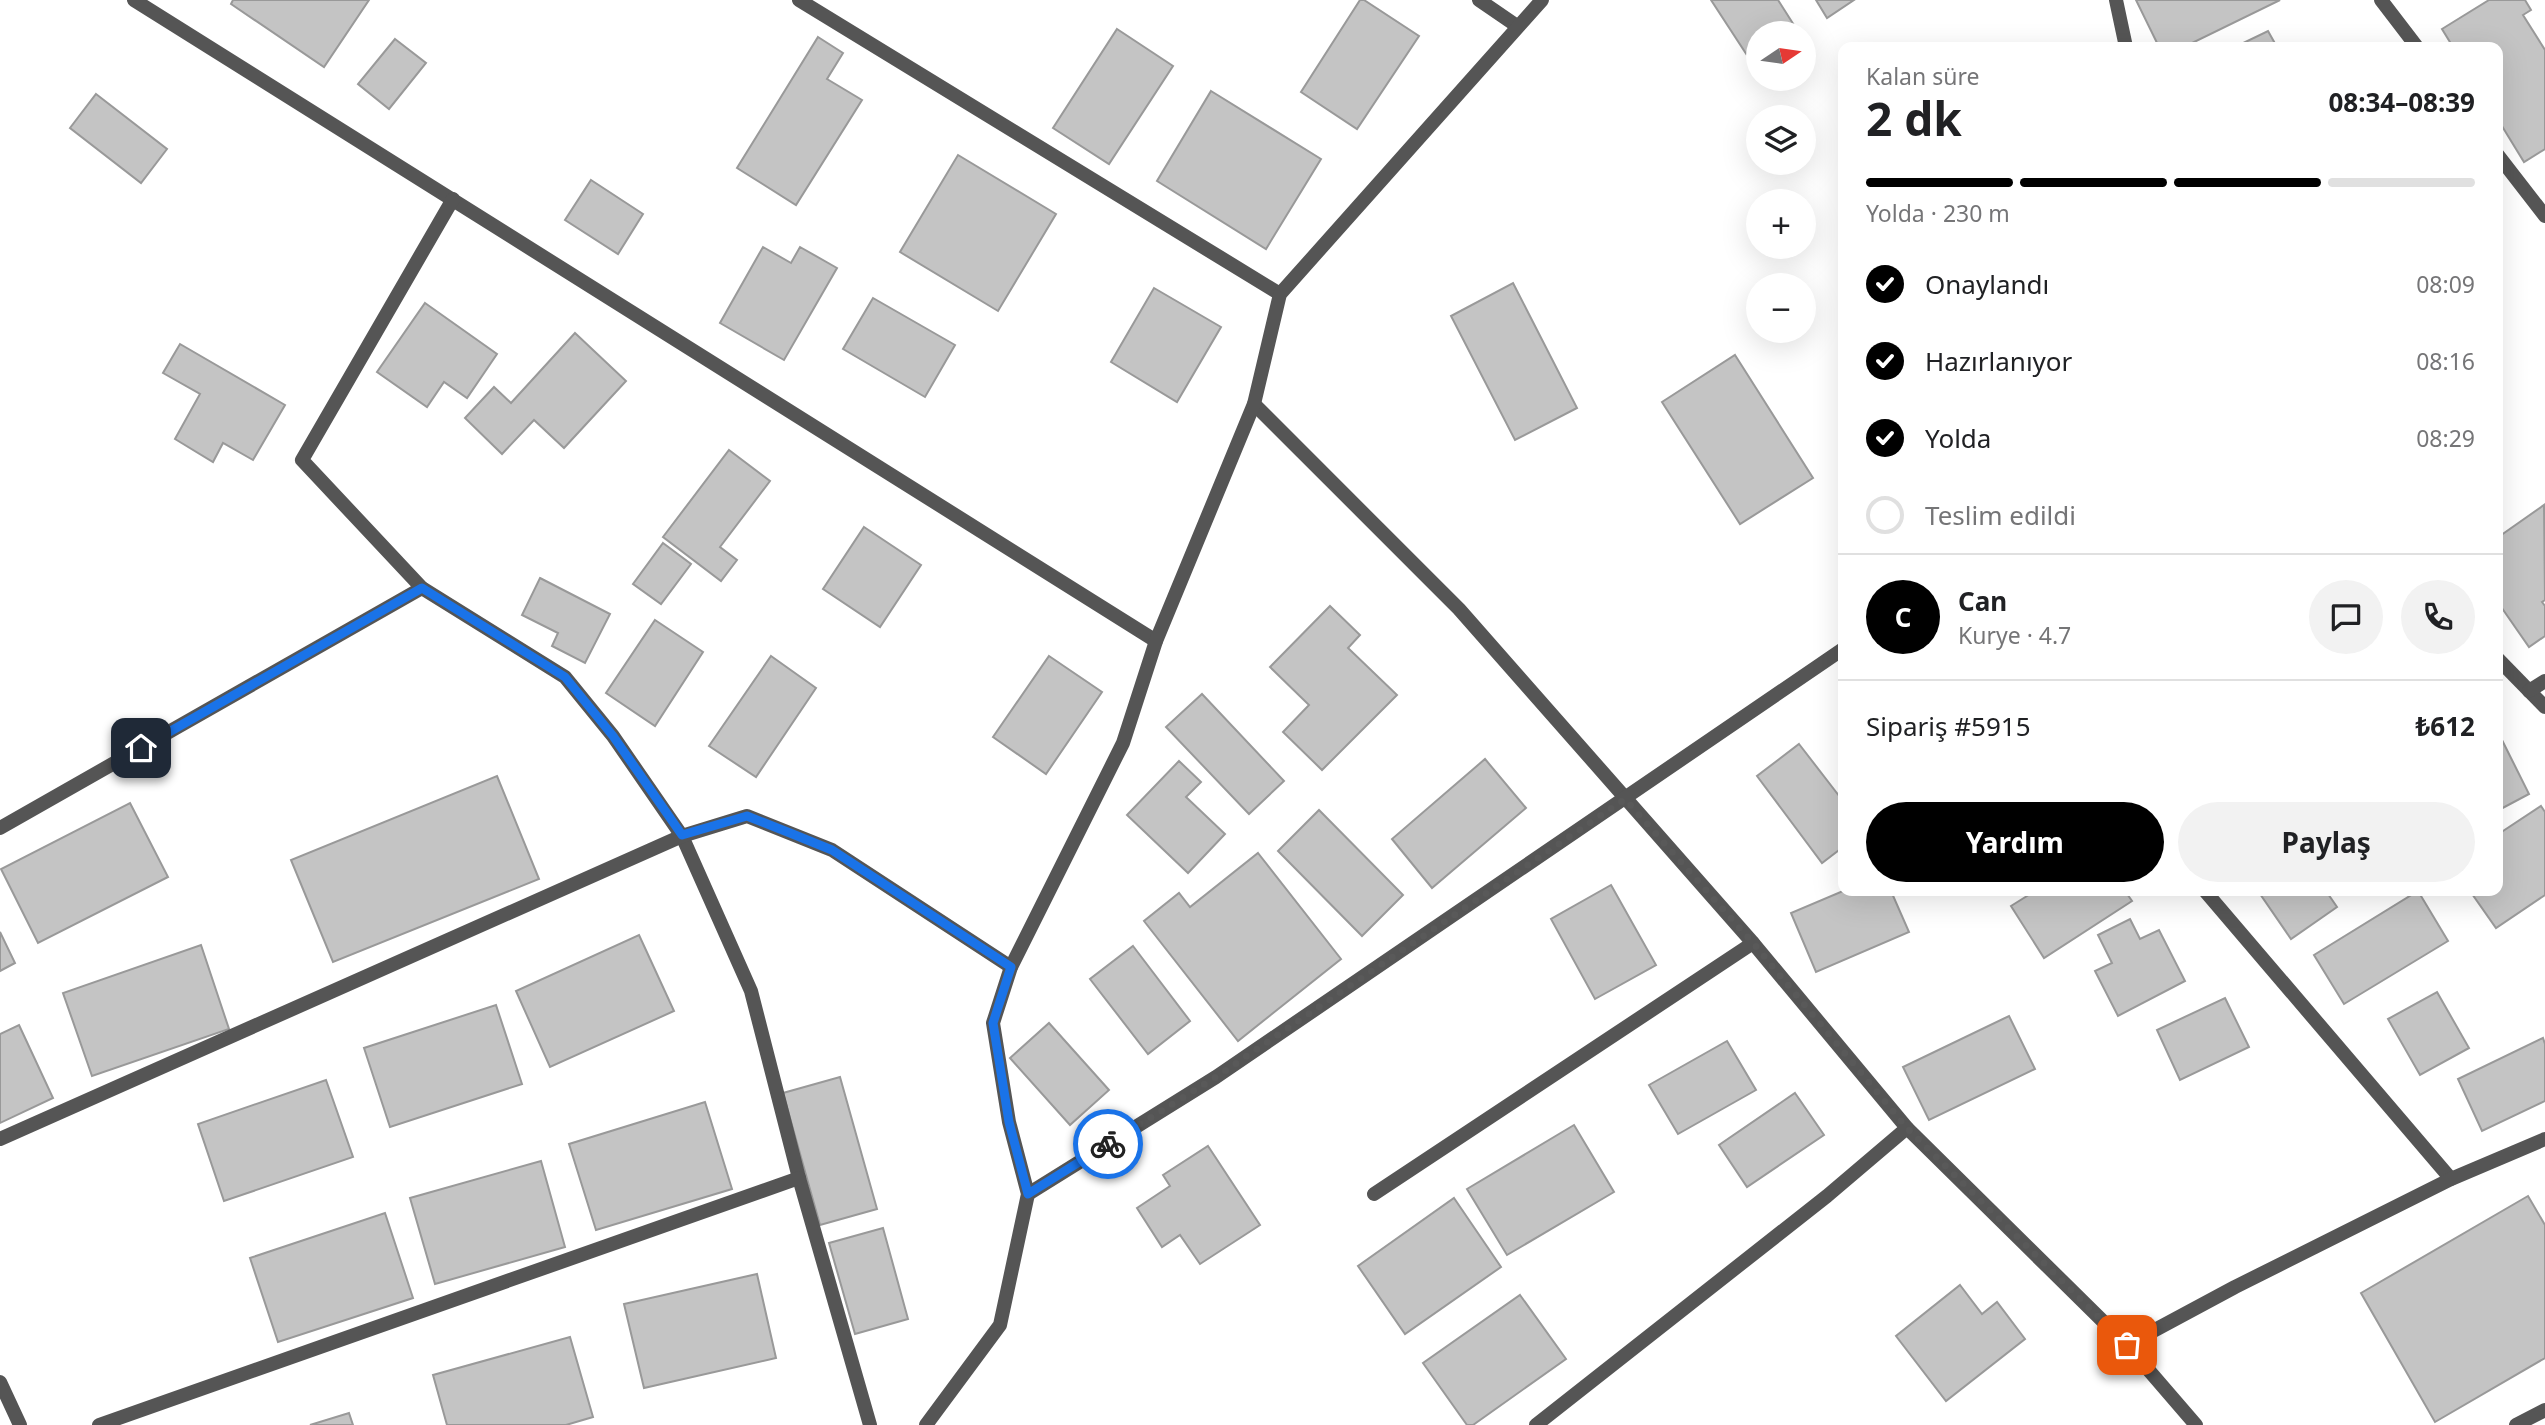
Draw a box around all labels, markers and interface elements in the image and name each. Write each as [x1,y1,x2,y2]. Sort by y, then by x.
north arrow [1746,21,1816,91]
map controls [1746,21,1816,343]
text: Kalan süre [1866,60,1979,92]
text: 08:34–08:39 [2328,84,2475,120]
text: 2 dk [1866,87,1962,149]
button: layers [1746,105,1816,175]
button: + [1746,189,1816,259]
text: Yolda · 230 m [1866,197,2010,229]
icon: check [1866,265,1904,303]
text: Onaylandı [1925,266,2049,302]
text: 08:09 [2416,268,2475,300]
button: − [1746,273,1816,343]
icon: check [1866,342,1904,380]
text: Hazırlanıyor [1925,343,2072,379]
text: 08:16 [2416,345,2475,377]
icon: check [1866,419,1904,457]
text: Yolda [1925,420,1991,456]
text: 08:29 [2416,422,2475,454]
text: Teslim edildi [1925,497,2076,533]
button: chat [2309,580,2383,654]
button: phone [2401,580,2475,654]
text: Can [1958,583,2007,619]
text: C [1895,599,1911,635]
text: Kurye · 4.7 [1958,619,2071,651]
text: Sipariş #5915 [1866,708,2031,744]
text: ₺612 [2416,708,2475,744]
pin [111,718,171,778]
icon: home [122,729,160,767]
button: Yardım [1866,802,2164,882]
button: Paylaş [2178,802,2475,882]
courier [1073,1109,1143,1179]
icon: bike [1089,1125,1127,1163]
pin [2097,1315,2157,1375]
icon: bag [2108,1326,2146,1364]

